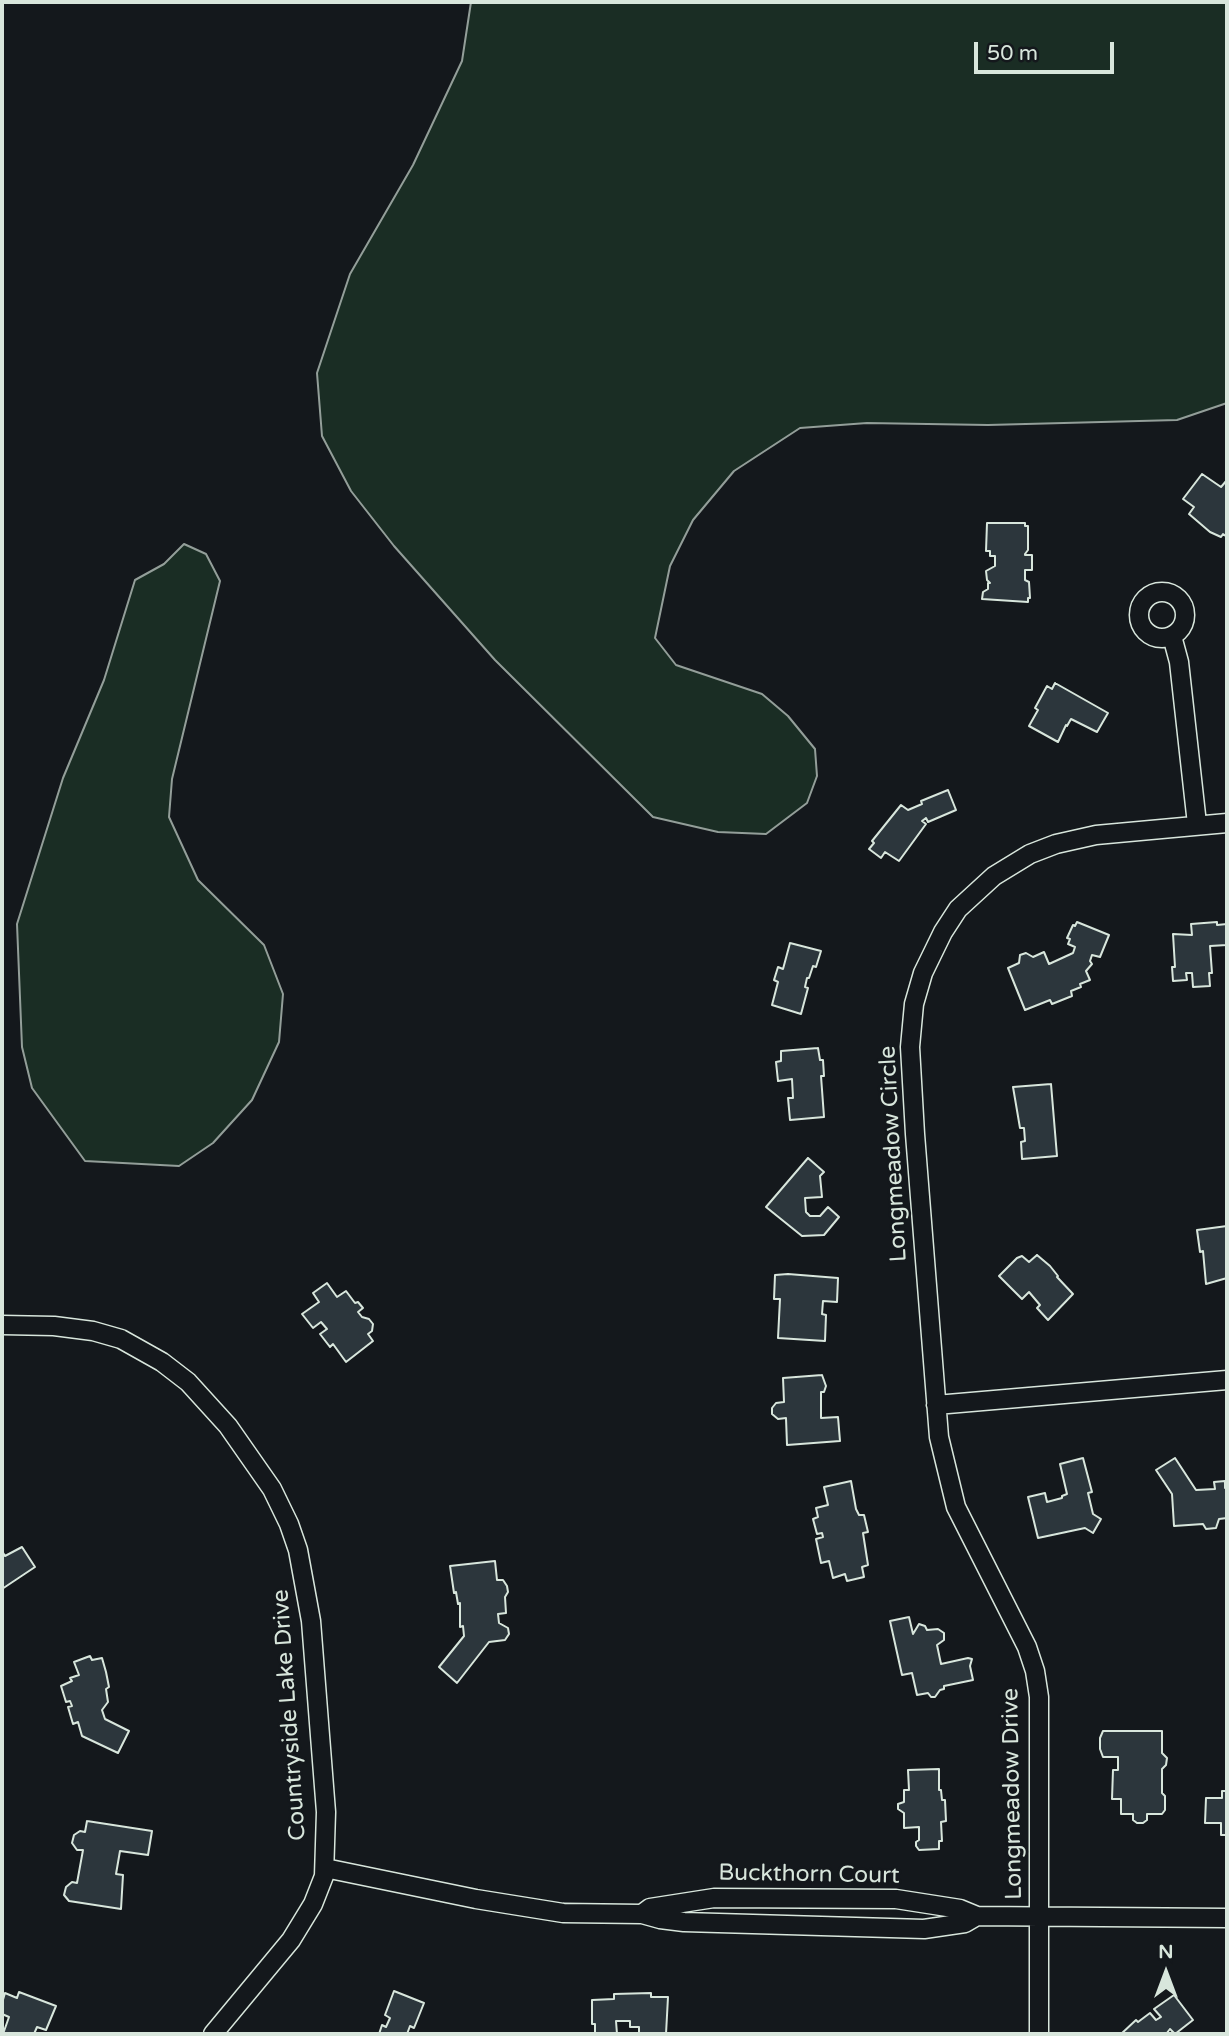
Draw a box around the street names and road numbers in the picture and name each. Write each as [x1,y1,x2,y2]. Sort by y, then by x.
street label: Longmeadow Circle [875,1045,913,1263]
street label: Countryside Lake Drive [267,1588,313,1842]
street label: Longmeadow Drive [997,1688,1029,1900]
street label: Buckthorn Court [718,1860,900,1890]

